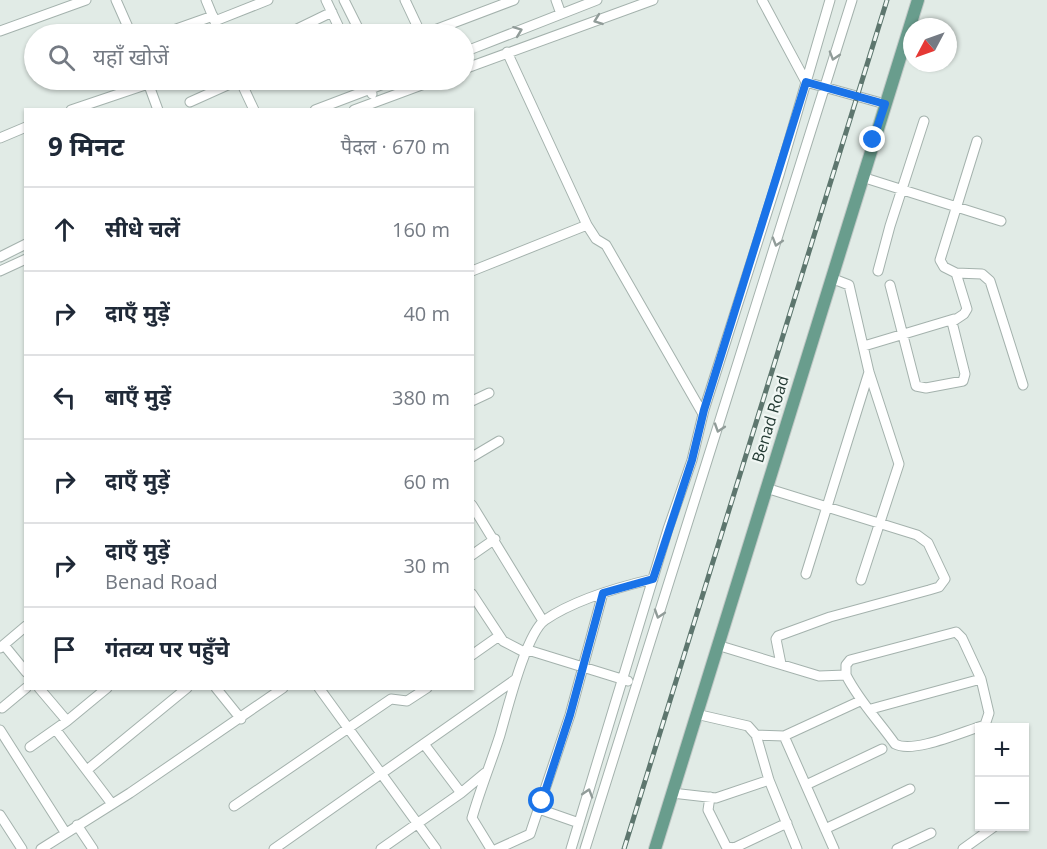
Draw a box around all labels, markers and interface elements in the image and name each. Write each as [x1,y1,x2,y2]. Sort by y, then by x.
one-way arrow [593,12,604,25]
north arrow [903,18,957,72]
search box [24,24,474,90]
one-way arrow [512,26,523,38]
icon: search [45,41,78,74]
text: यहाँ खोजें [93,41,169,71]
one-way arrow [829,50,841,61]
route end [859,126,885,152]
text: 9 मिनट [48,128,124,164]
text: पैदल · 670 m [341,133,450,160]
icon: ahead [48,213,81,246]
text: सीधे चलें [105,213,180,243]
text: 160 m [392,216,450,243]
one-way arrow [772,236,784,247]
icon: right [48,297,81,330]
text: दाएँ मुड़ें [105,297,170,327]
text: 40 m [403,300,450,327]
street label: Benad Road [746,373,794,465]
icon: left [48,381,81,414]
text: बाएँ मुड़ें [105,381,171,411]
text: 380 m [392,384,450,411]
one-way arrow [713,422,726,433]
icon: right [48,465,81,498]
text: दाएँ मुड़ें [105,465,170,495]
text: 60 m [403,468,450,495]
text: दाएँ मुड़ें [105,535,170,565]
icon: right [48,549,81,582]
text: 30 m [403,552,450,579]
text: Benad Road [105,568,218,595]
one-way arrow [653,608,666,619]
icon: arrive [48,633,81,666]
text: गंतव्य पर पहुँचे [105,633,230,663]
map controls [975,723,1029,831]
button: + [975,723,1029,777]
button: − [975,777,1029,831]
route start [528,787,554,813]
one-way arrow [580,788,593,799]

